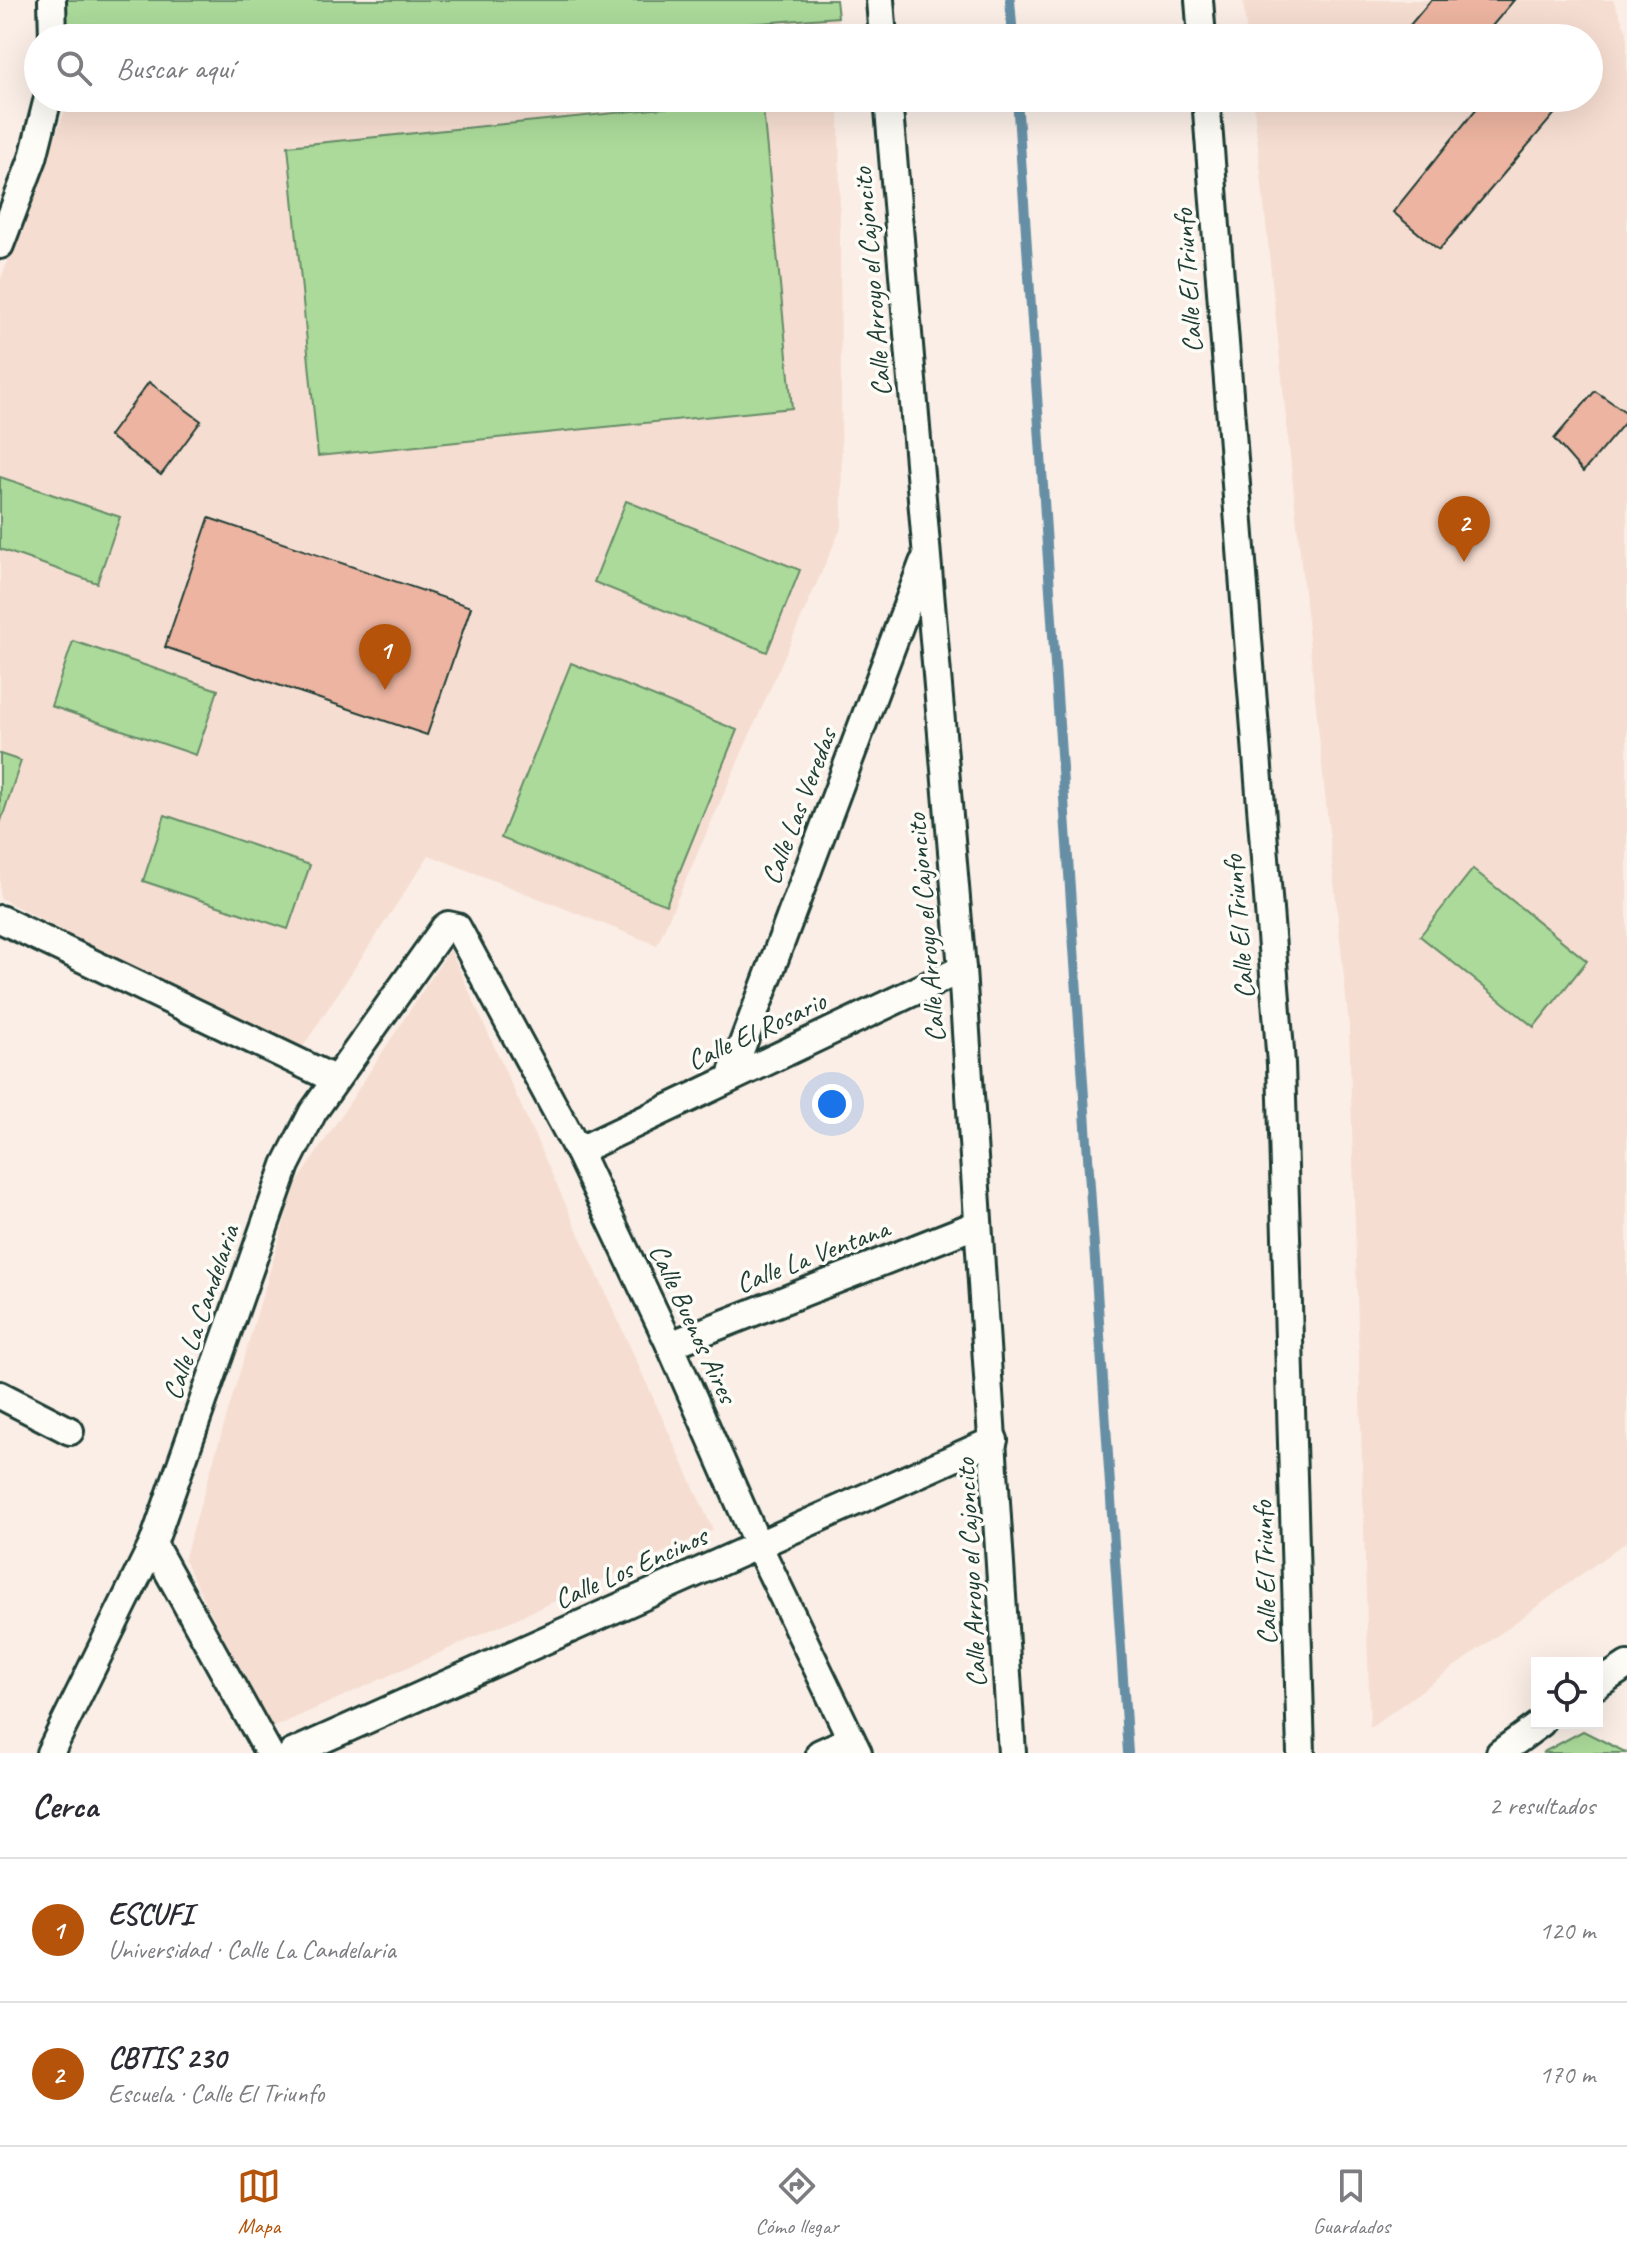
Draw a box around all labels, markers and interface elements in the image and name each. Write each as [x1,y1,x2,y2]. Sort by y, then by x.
search box [24,24,1603,112]
icon: search [52,46,96,90]
text: Buscar aquí [116,49,234,87]
street label: Calle Arroyo el Cajoncito [844,164,899,398]
street label: Calle El Triunfo [1165,206,1210,354]
pin: 2 [1438,496,1490,562]
pin: 1 [359,624,411,690]
street label: Calle Las Veredas [753,721,845,889]
street label: Calle Arroyo el Cajoncito [898,810,953,1044]
street label: Calle El Triunfo [1215,852,1262,1000]
street label: Calle El Rosario [681,982,833,1078]
your location [812,1084,852,1124]
street label: Calle La Ventana [731,1209,896,1301]
street label: Calle La Candelaria [154,1219,247,1404]
street label: Calle Buenos Aires [641,1238,747,1411]
street label: Calle Arroyo el Cajoncito [947,1455,994,1688]
street label: Calle El Triunfo [1244,1498,1285,1646]
street label: Calle Los Encinos [548,1517,714,1617]
map controls [1531,1657,1603,1729]
button: locate [1531,1657,1603,1729]
text: Cerca [32,1784,98,1827]
text: 2 resultados [1489,1789,1595,1822]
text: ESCUFI [108,1895,193,1933]
text: 1 [52,1914,64,1947]
text: 120 m [1539,1914,1595,1947]
text: Universidad · Calle La Candelaria [108,1933,396,1966]
text: CBTIS 230 [108,2039,226,2077]
text: 2 [52,2058,64,2091]
text: 170 m [1539,2058,1595,2091]
text: Escuela · Calle El Triunfo [108,2077,324,2110]
tab: Mapa [237,2164,281,2240]
tab: Cómo llegar [755,2164,839,2240]
tab: Guardados [1313,2164,1390,2240]

